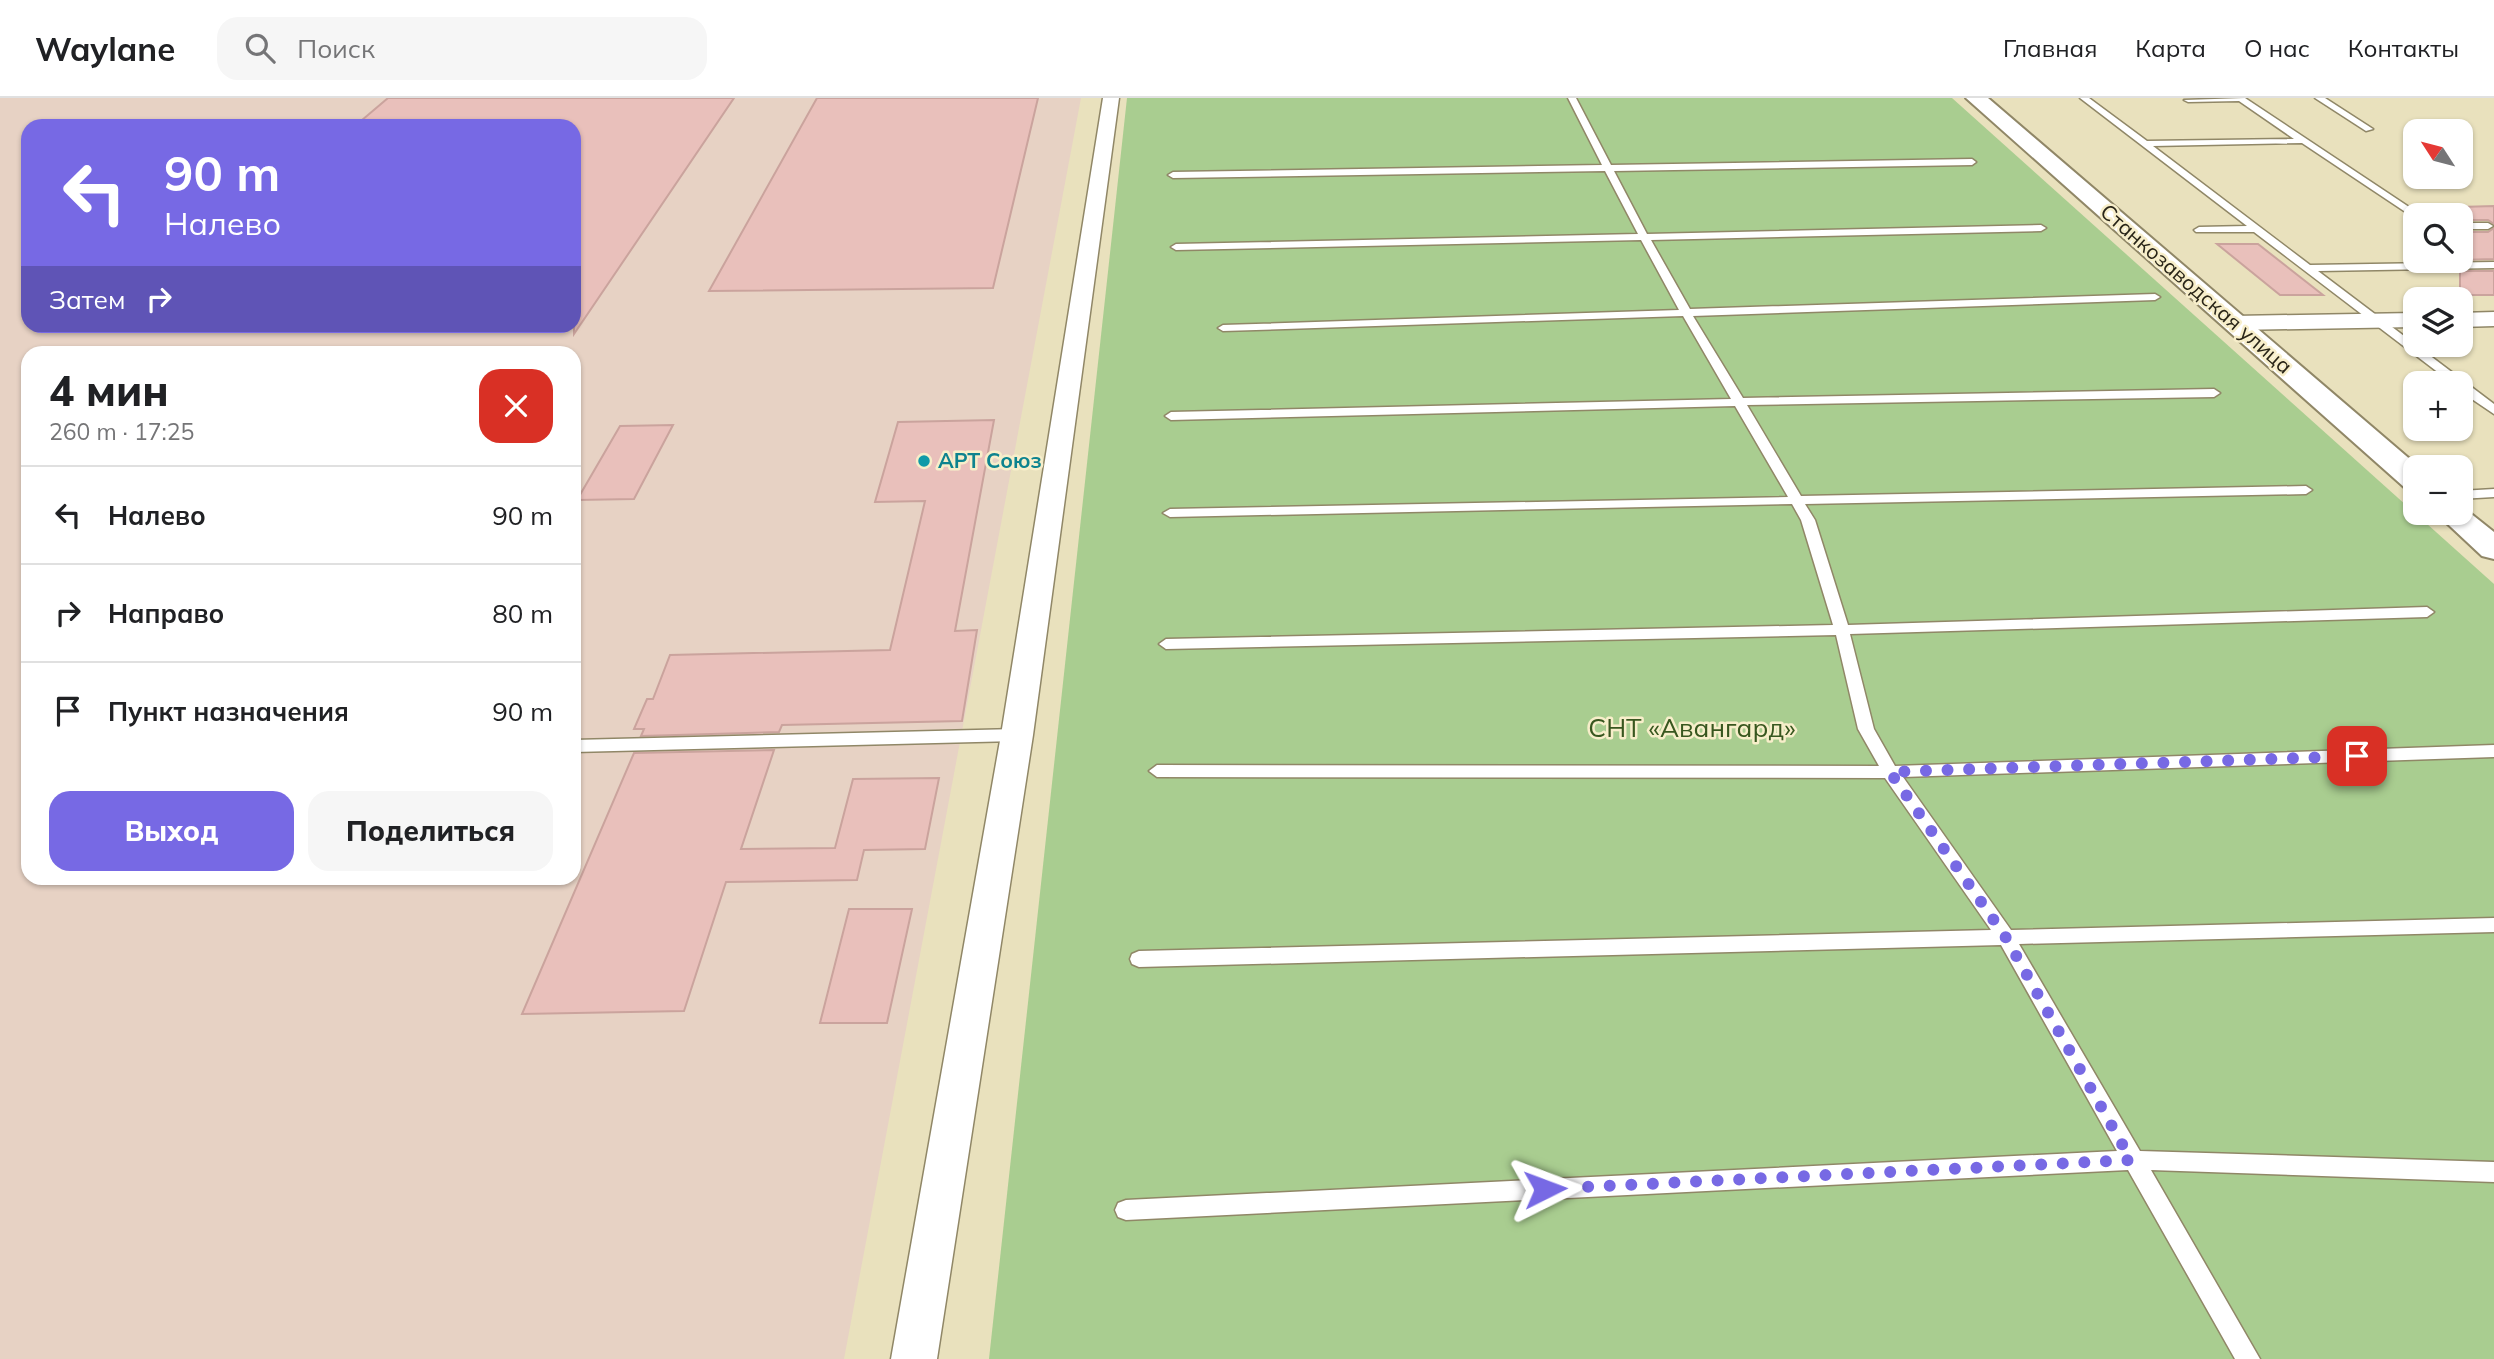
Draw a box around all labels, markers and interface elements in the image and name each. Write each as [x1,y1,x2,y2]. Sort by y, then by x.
search box [217,17,707,80]
text: Waylane [35,28,175,69]
icon: search [241,29,279,67]
text: Поиск [297,32,375,65]
text: Главная [2003,33,2097,63]
text: Карта [2135,33,2206,63]
text: О нас [2244,33,2310,63]
text: Контакты [2348,33,2459,63]
north arrow [2403,119,2473,189]
map controls [2403,119,2473,525]
text: 90 m [164,142,280,203]
icon: left [49,147,140,238]
street label: Станкозаводская улица [2095,198,2298,379]
text: Налево [164,203,281,243]
button: search [2403,203,2473,273]
icon: right [140,280,178,318]
text: Затем [49,283,126,316]
button: layers [2403,287,2473,357]
text: 4 мин [49,364,169,417]
button: close [479,369,553,443]
button: + [2403,371,2473,441]
text: 260 m · 17:25 [49,417,194,446]
place label: АРТ Союз [938,447,1042,473]
marker: АРТ Союз [916,453,932,469]
button: − [2403,455,2473,525]
icon: left [49,496,87,534]
text: Налево [108,499,206,532]
text: 90 m [492,499,553,532]
icon: right [49,594,87,632]
text: Направо [108,597,224,630]
text: 80 m [492,597,553,630]
icon: arrive [49,692,87,730]
text: Пункт назначения [108,695,349,728]
text: 90 m [492,695,553,728]
park label: СНТ «Авангард» [1588,711,1796,744]
pin [2327,726,2387,786]
icon: arrive [2338,737,2376,775]
button: Выход [49,791,294,871]
button: Поделиться [308,791,553,871]
position arrow [1508,1152,1582,1226]

